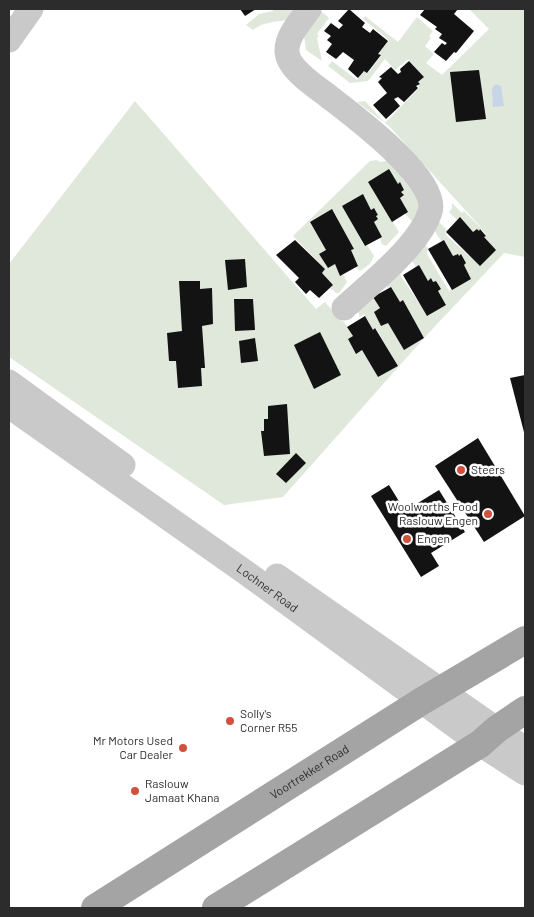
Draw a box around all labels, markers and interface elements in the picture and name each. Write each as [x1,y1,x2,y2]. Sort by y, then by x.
place label: Steers [471,462,505,476]
marker: Steers [455,464,467,476]
place label: Woolworths Food Raslouw Engen [388,499,478,527]
marker: Woolworths Food Raslouw Engen [482,508,494,520]
place label: Engen [417,531,450,545]
marker: Engen [401,533,413,545]
street label: Lochner Road [234,560,301,614]
place label: Solly's Corner R55 [240,706,297,734]
marker: Solly's Corner R55 [224,715,236,727]
place label: Mr Motors Used Car Dealer [93,733,174,761]
street label: Voortrekker Road [267,741,351,801]
marker: Mr Motors Used Car Dealer [177,742,189,754]
place label: Raslouw Jamaat Khana [145,776,220,804]
marker: Raslouw Jamaat Khana [129,785,141,797]

